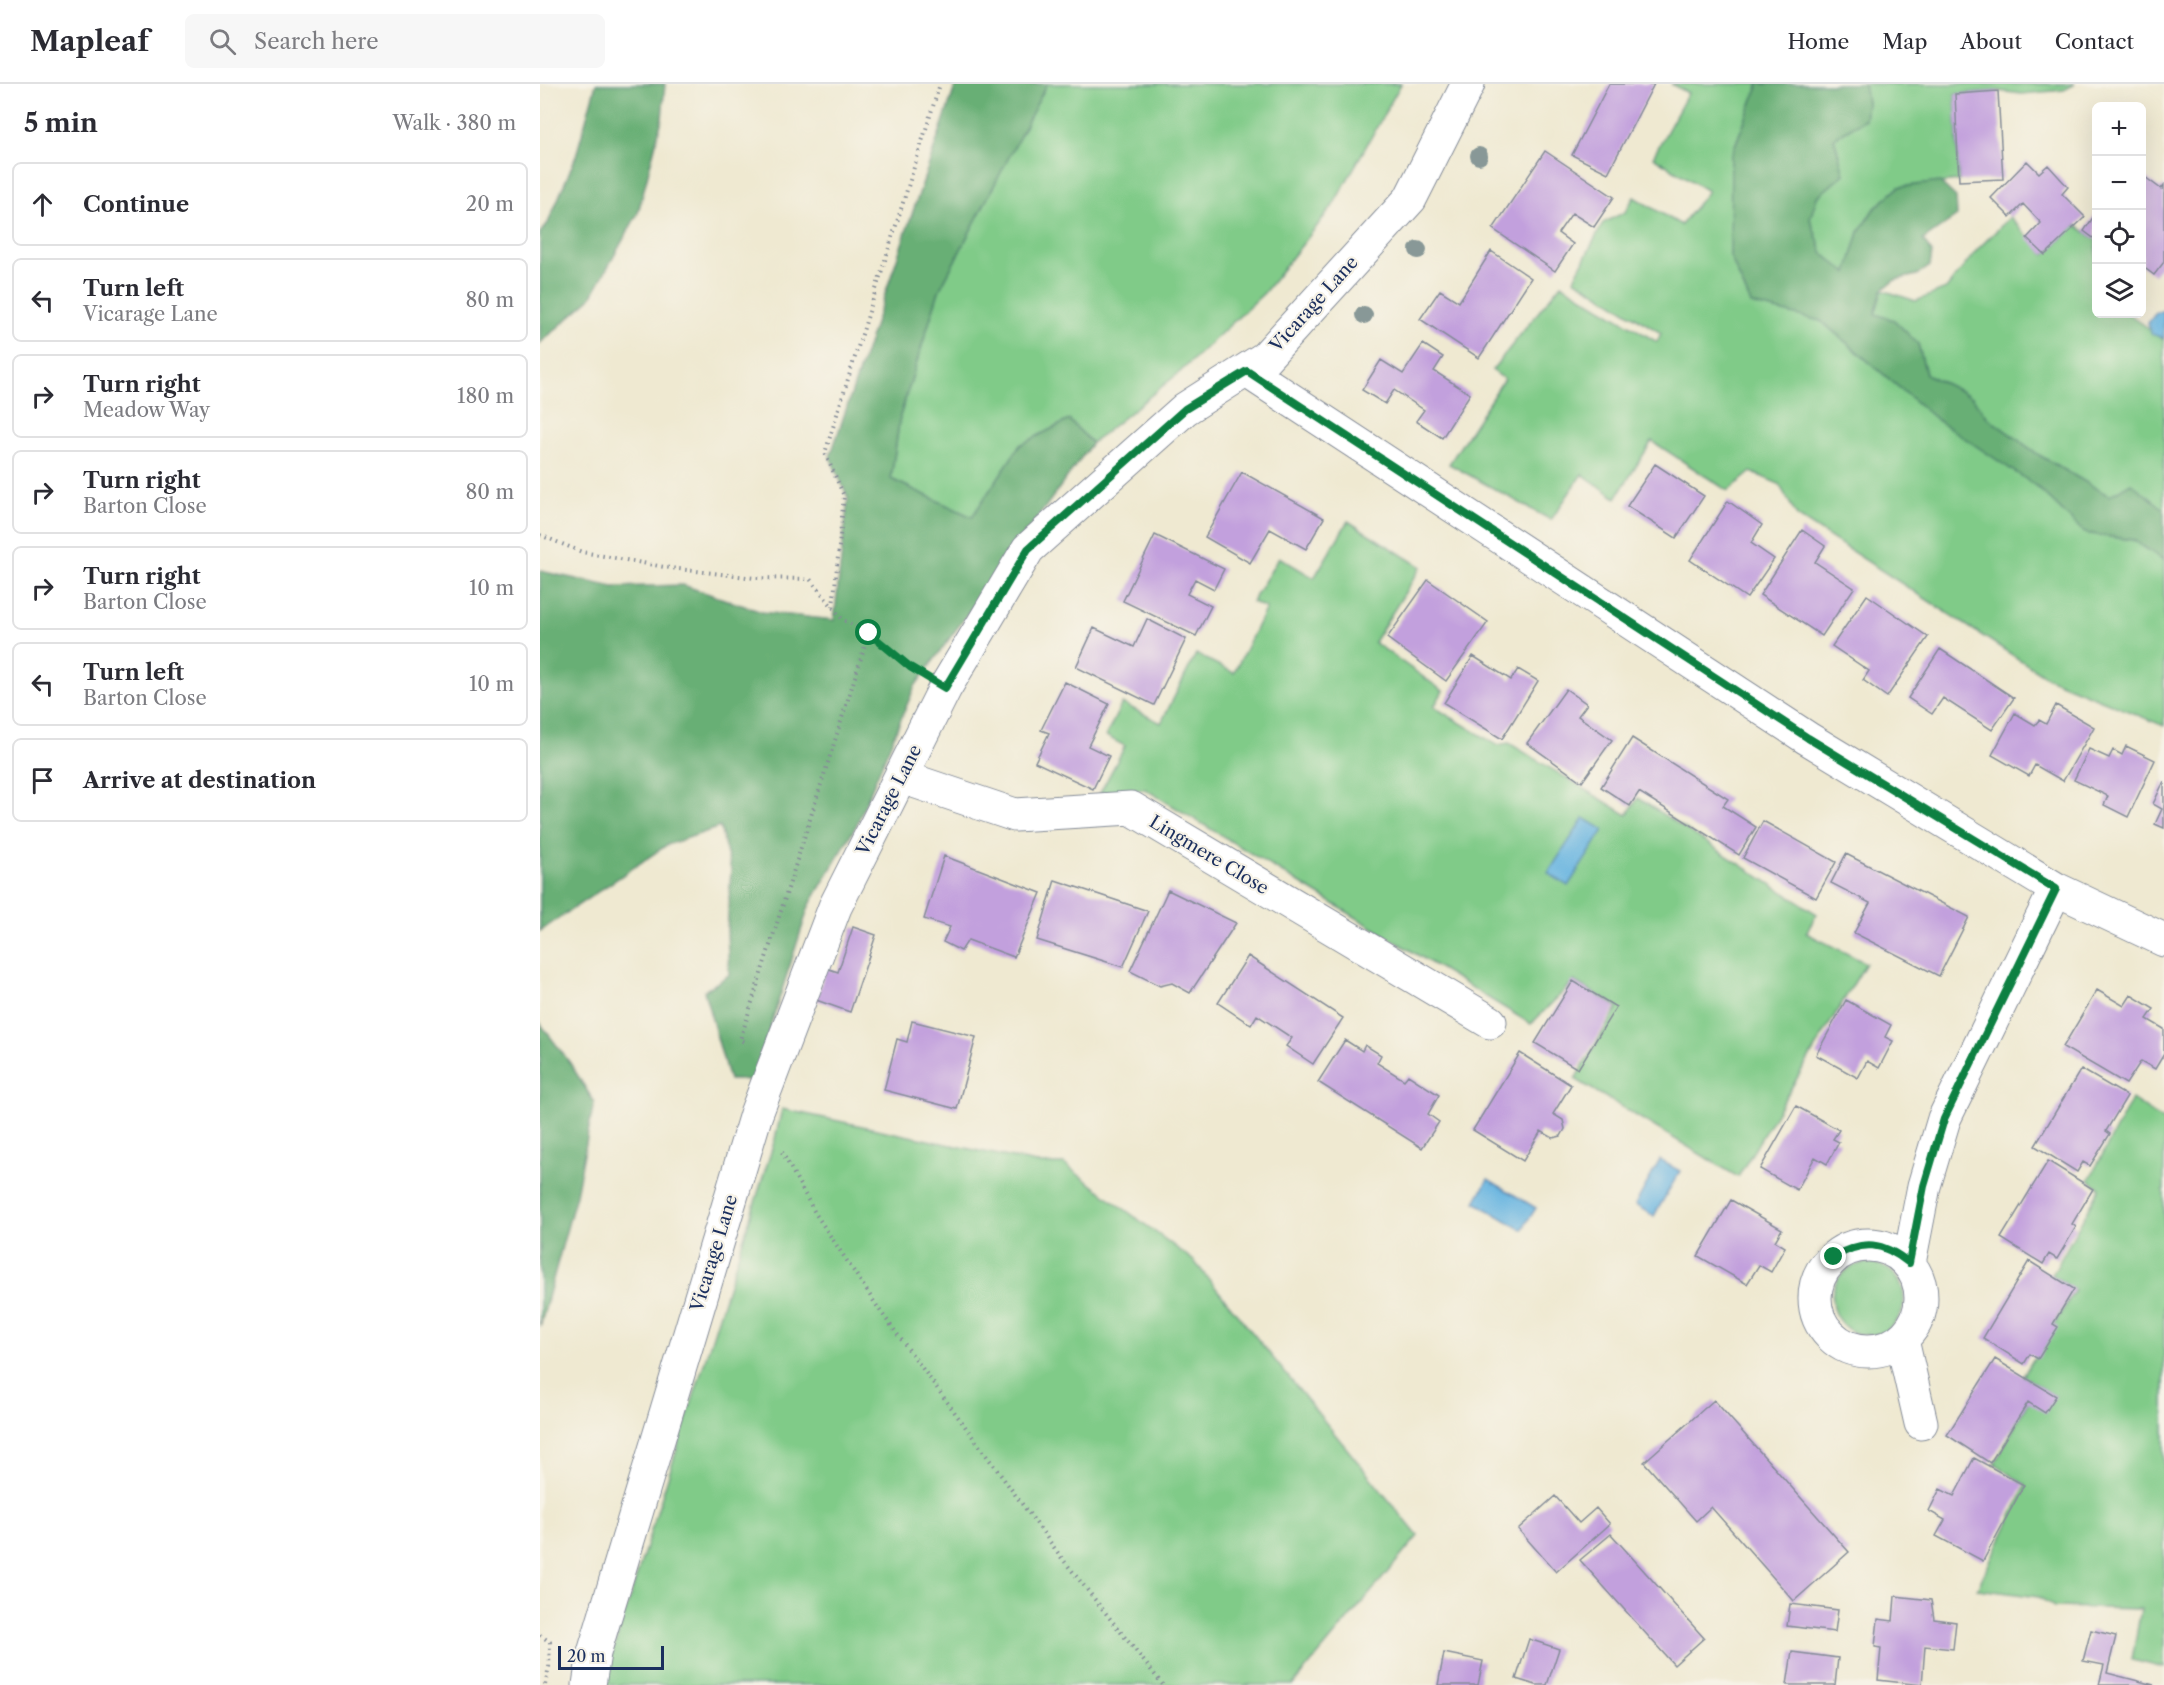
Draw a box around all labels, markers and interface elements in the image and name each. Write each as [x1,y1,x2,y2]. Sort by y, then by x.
search box [185,14,605,68]
text: Mapleaf [30,24,149,58]
icon: search [206,25,239,58]
text: Search here [254,28,379,55]
text: Home [1788,29,1849,54]
text: Map [1882,29,1927,54]
text: About [1960,29,2022,54]
text: Contact [2055,29,2134,54]
map controls [2092,102,2146,318]
button: + [2092,102,2146,156]
text: 5 min [24,107,98,139]
text: Walk · 380 m [392,111,516,135]
button: − [2092,156,2146,210]
icon: ahead [26,188,59,221]
text: Continue [83,191,189,218]
text: 20 m [466,192,514,216]
button: locate [2092,210,2146,264]
street label: Vicarage Lane [1265,252,1363,357]
button: layers [2092,264,2146,318]
text: Turn left [83,275,184,302]
icon: left [26,284,59,317]
text: 80 m [466,288,514,312]
text: Vicarage Lane [83,302,218,326]
text: Turn right [83,371,201,398]
icon: right [26,380,59,413]
text: 180 m [457,384,514,408]
text: Meadow Way [83,398,210,422]
text: Turn right [83,467,201,494]
icon: right [26,476,59,509]
text: 80 m [466,480,514,504]
text: Barton Close [83,494,207,518]
text: Turn right [83,563,201,590]
icon: right [26,572,59,605]
text: 10 m [469,576,514,600]
text: Barton Close [83,590,207,614]
route start [855,619,881,645]
text: Turn left [83,659,184,686]
icon: left [26,668,59,701]
text: 10 m [469,672,514,696]
text: Barton Close [83,686,207,710]
street label: Vicarage Lane [851,741,926,860]
icon: arrive [26,764,59,797]
text: Arrive at destination [83,767,316,794]
street label: Lingmere Close [1145,811,1273,899]
street label: Vicarage Lane [685,1192,742,1315]
route end [1820,1243,1846,1269]
scale bar [558,1643,664,1670]
text: 20 m [567,1646,606,1666]

